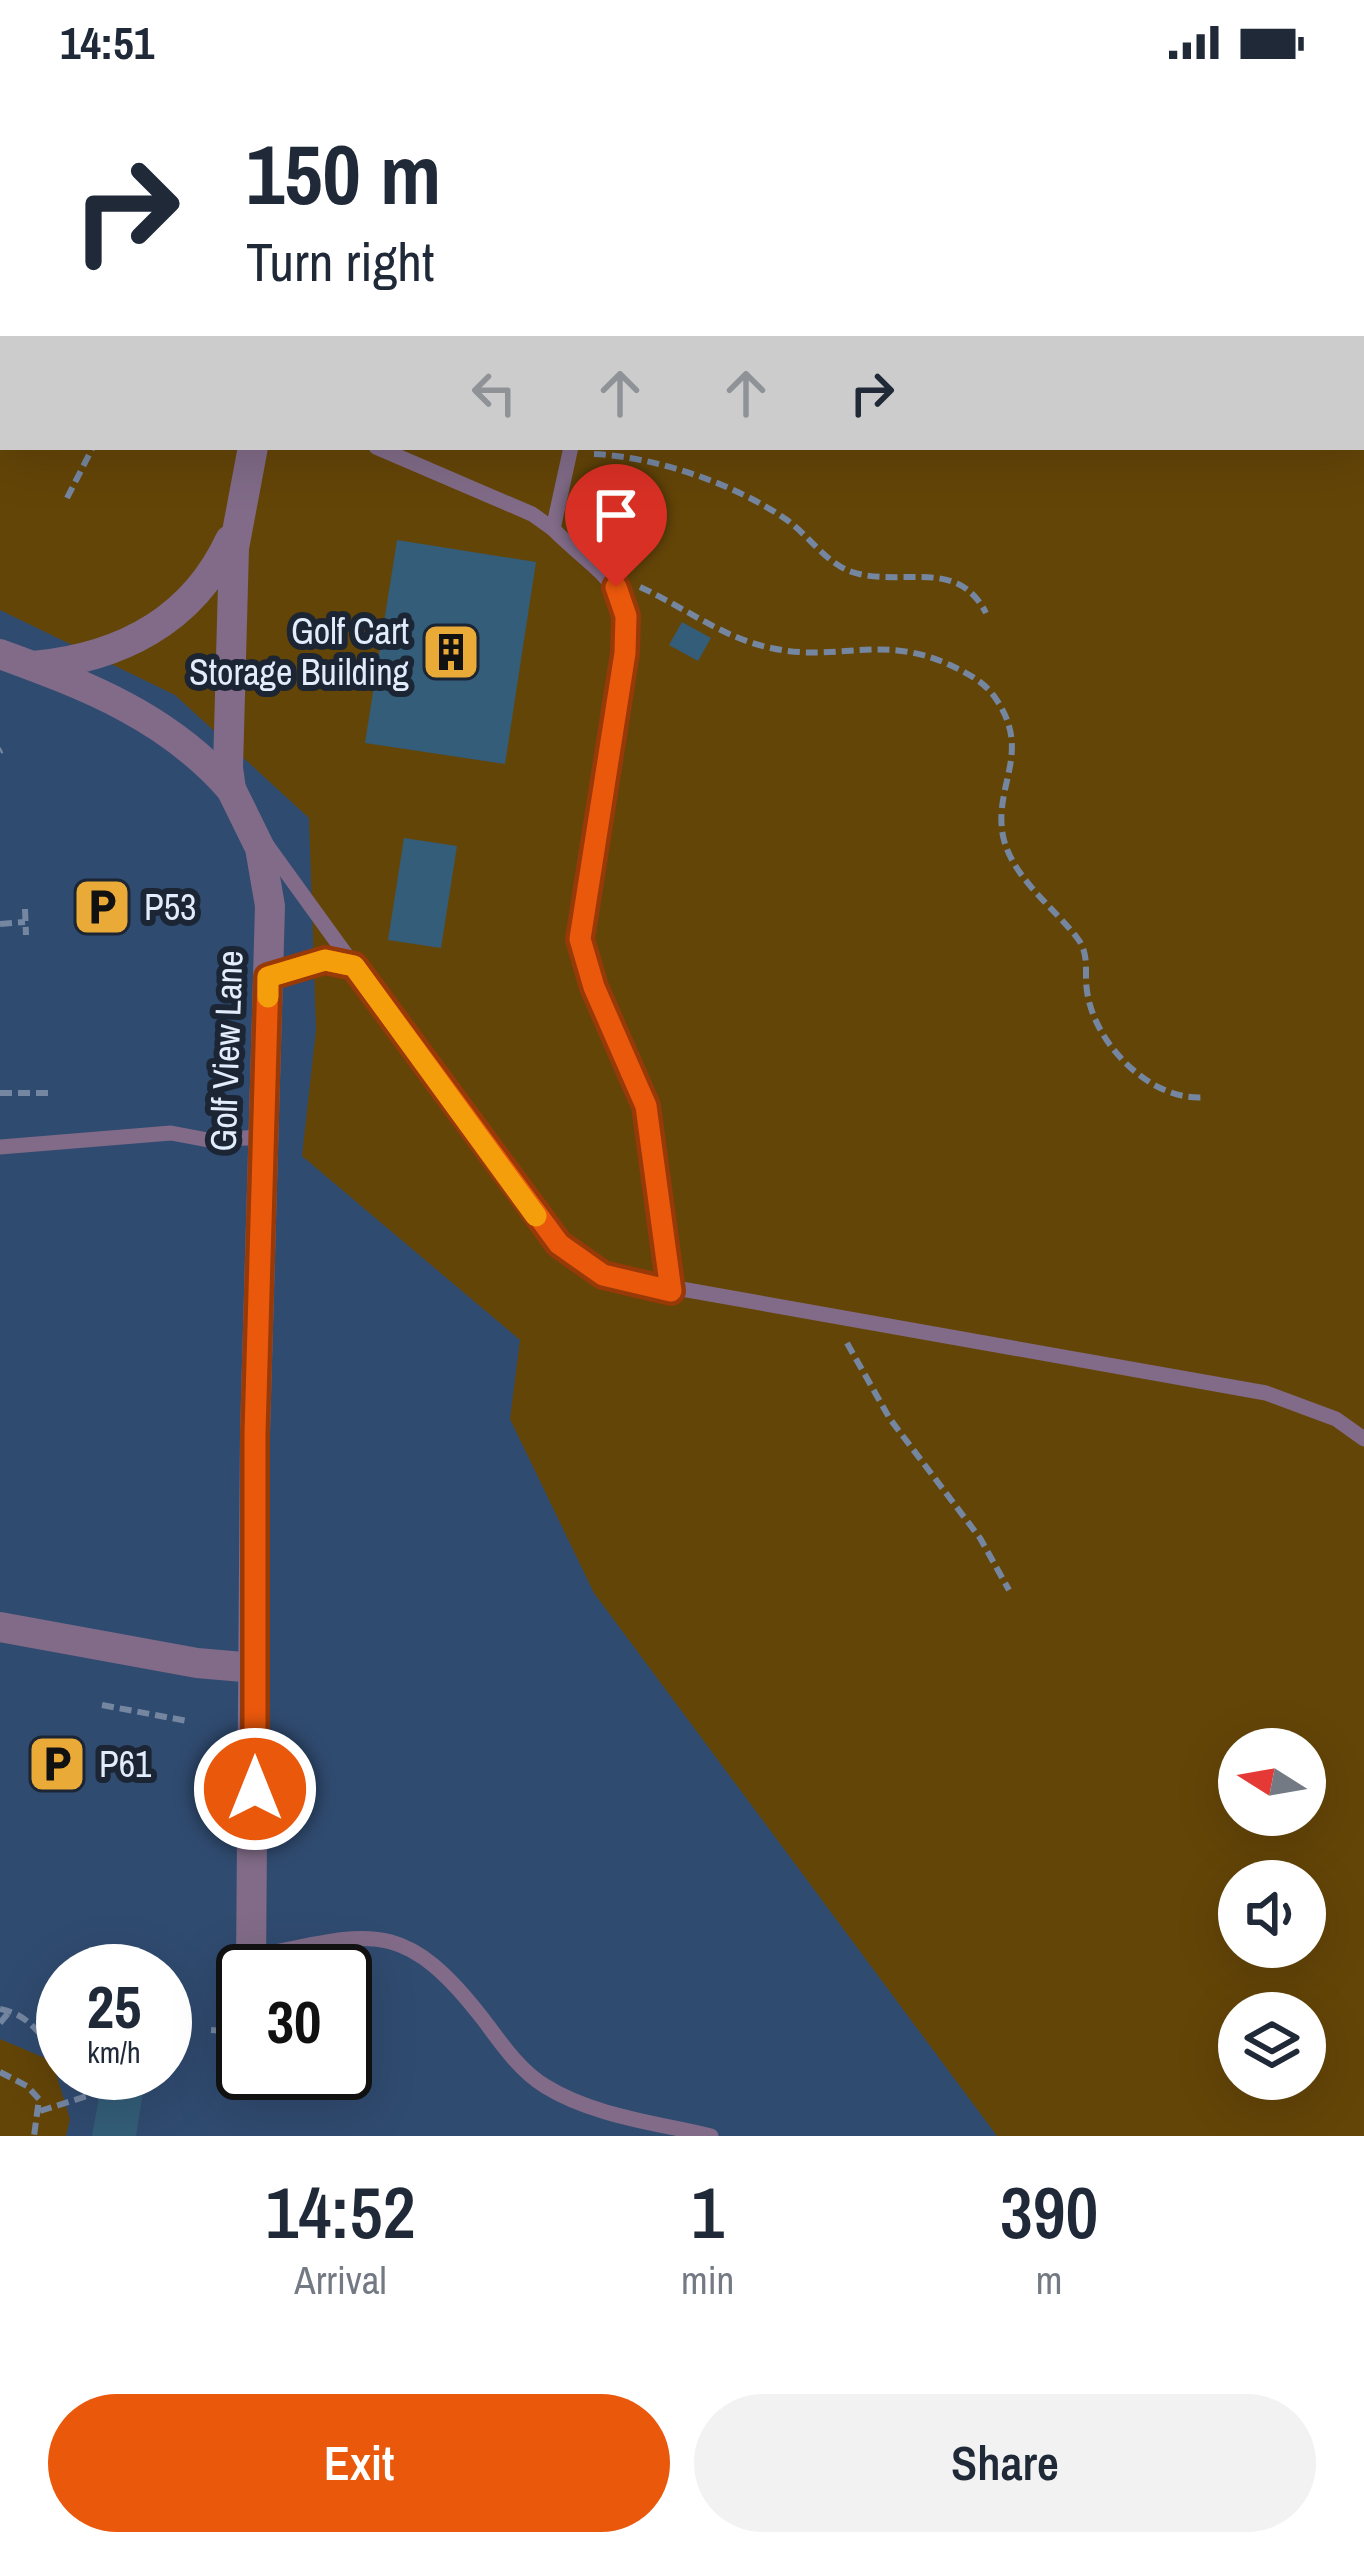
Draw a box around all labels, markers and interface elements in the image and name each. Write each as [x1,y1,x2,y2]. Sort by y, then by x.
text: 14:51 [60,12,154,73]
text: 150 m [246,117,441,230]
icon: right [48,132,204,288]
text: Turn right [246,225,434,298]
icon: left [461,360,527,426]
icon: ahead [587,360,653,426]
icon: ahead [713,360,779,426]
icon: right [839,360,905,426]
pin [565,464,667,587]
icon: arrive [583,482,649,548]
place label: Golf Cart Storage Building [189,607,410,696]
building icon: Golf Cart Storage Building [420,621,482,683]
parking icon: P53 [71,876,133,938]
place label: P53 [144,883,197,931]
street label: Golf View Lane [199,950,253,1152]
position arrow [192,1726,318,1852]
north arrow [1218,1728,1326,1836]
map controls [1218,1728,1326,2100]
parking icon: P61 [26,1733,88,1795]
place label: P61 [99,1740,152,1788]
button: sound [1218,1860,1326,1968]
speed limit sign: 30 [216,1944,372,2100]
text: 25 [87,1966,141,2047]
button: layers [1218,1992,1326,2100]
text: km/h [87,2032,141,2072]
text: 14:52 [266,2163,415,2260]
text: 1 [691,2163,724,2260]
text: 390 [1000,2163,1098,2260]
text: Arrival [294,2254,387,2306]
text: min [681,2254,734,2306]
text: m [1036,2254,1062,2306]
button: Exit [48,2394,670,2532]
button: Share [694,2394,1316,2532]

